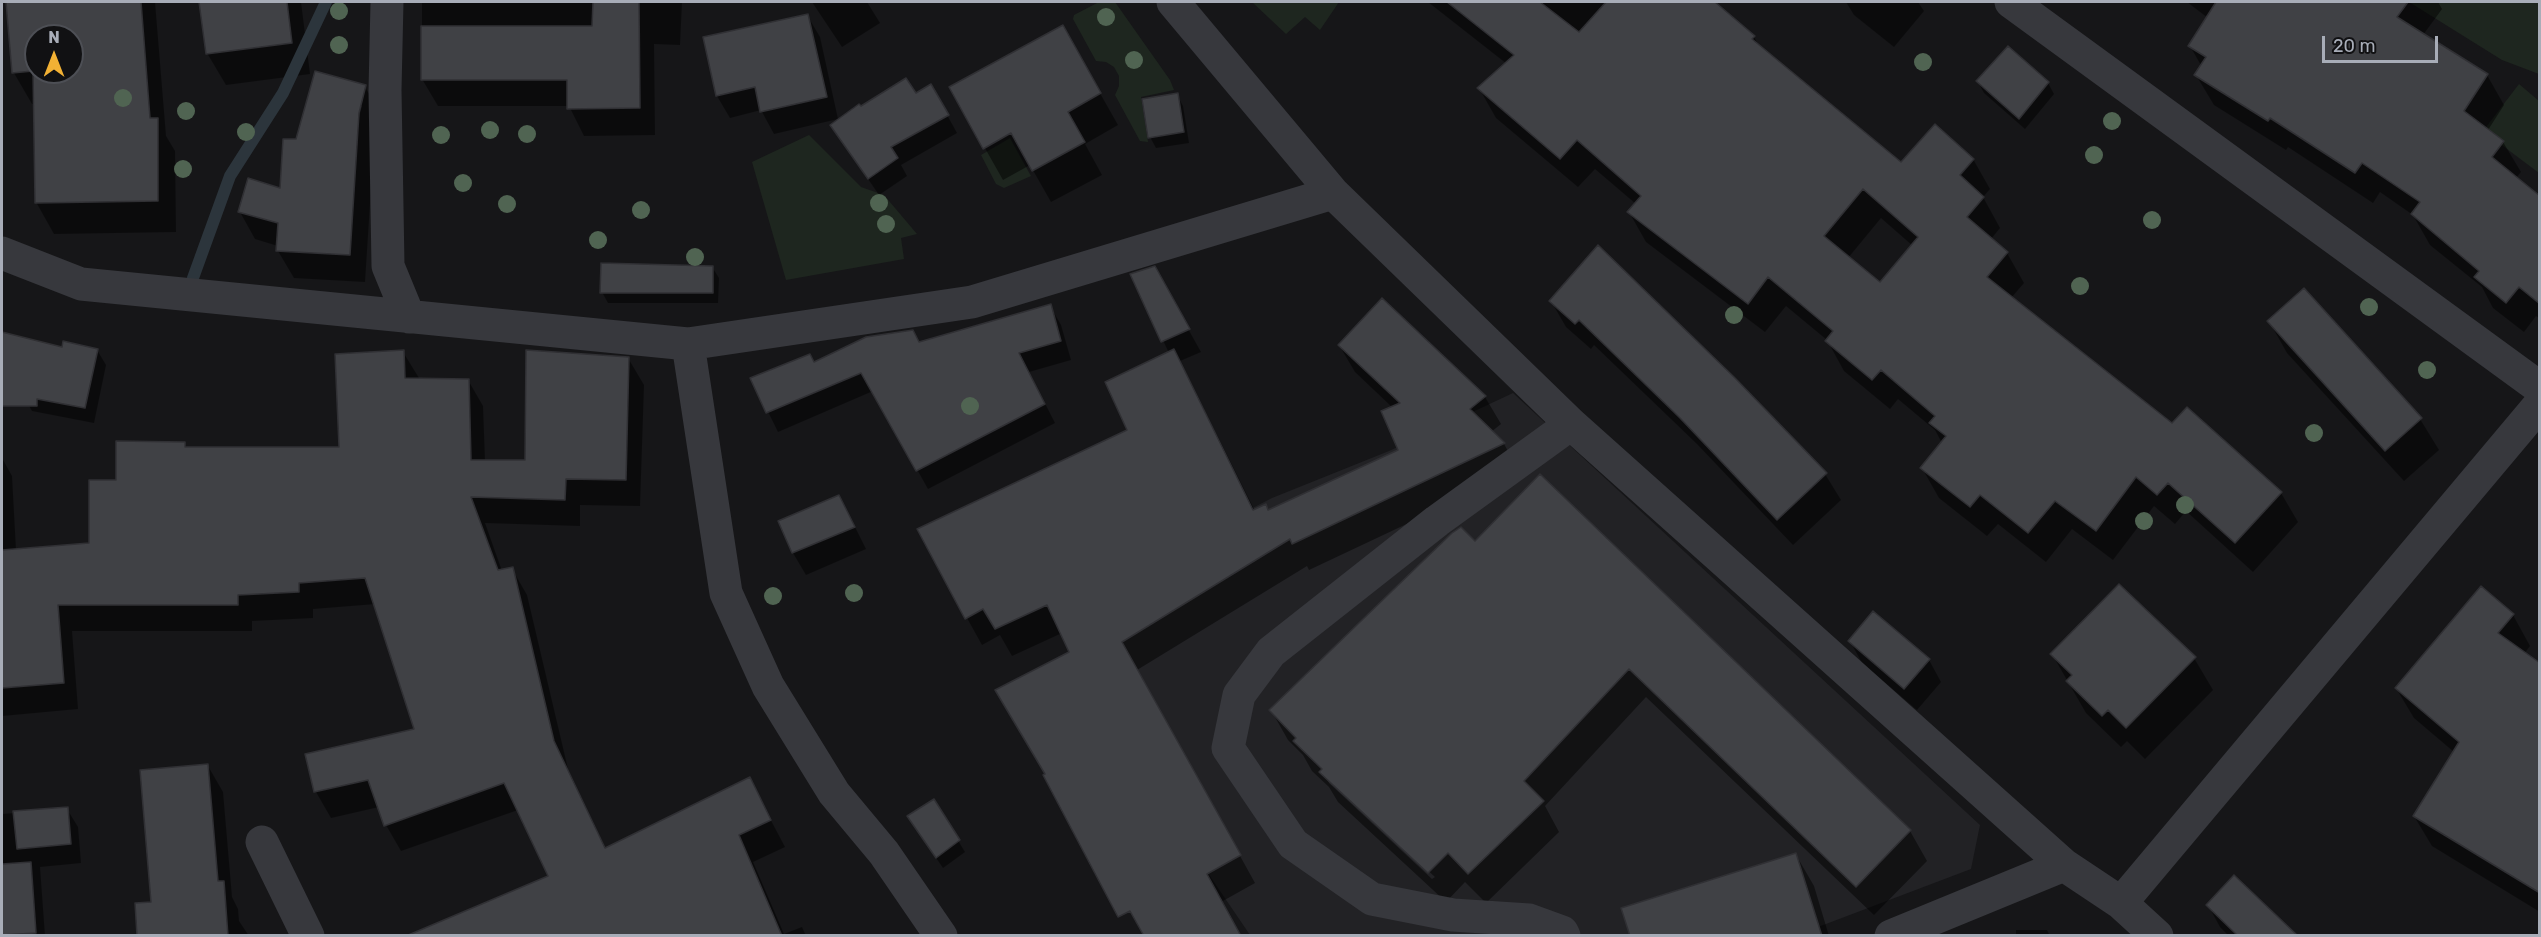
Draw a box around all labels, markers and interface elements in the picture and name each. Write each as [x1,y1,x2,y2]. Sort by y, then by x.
north arrow [24,24,84,84]
scale bar [2325,24,2440,62]
text: N [48,28,60,47]
text: 20 m [2333,35,2375,57]

